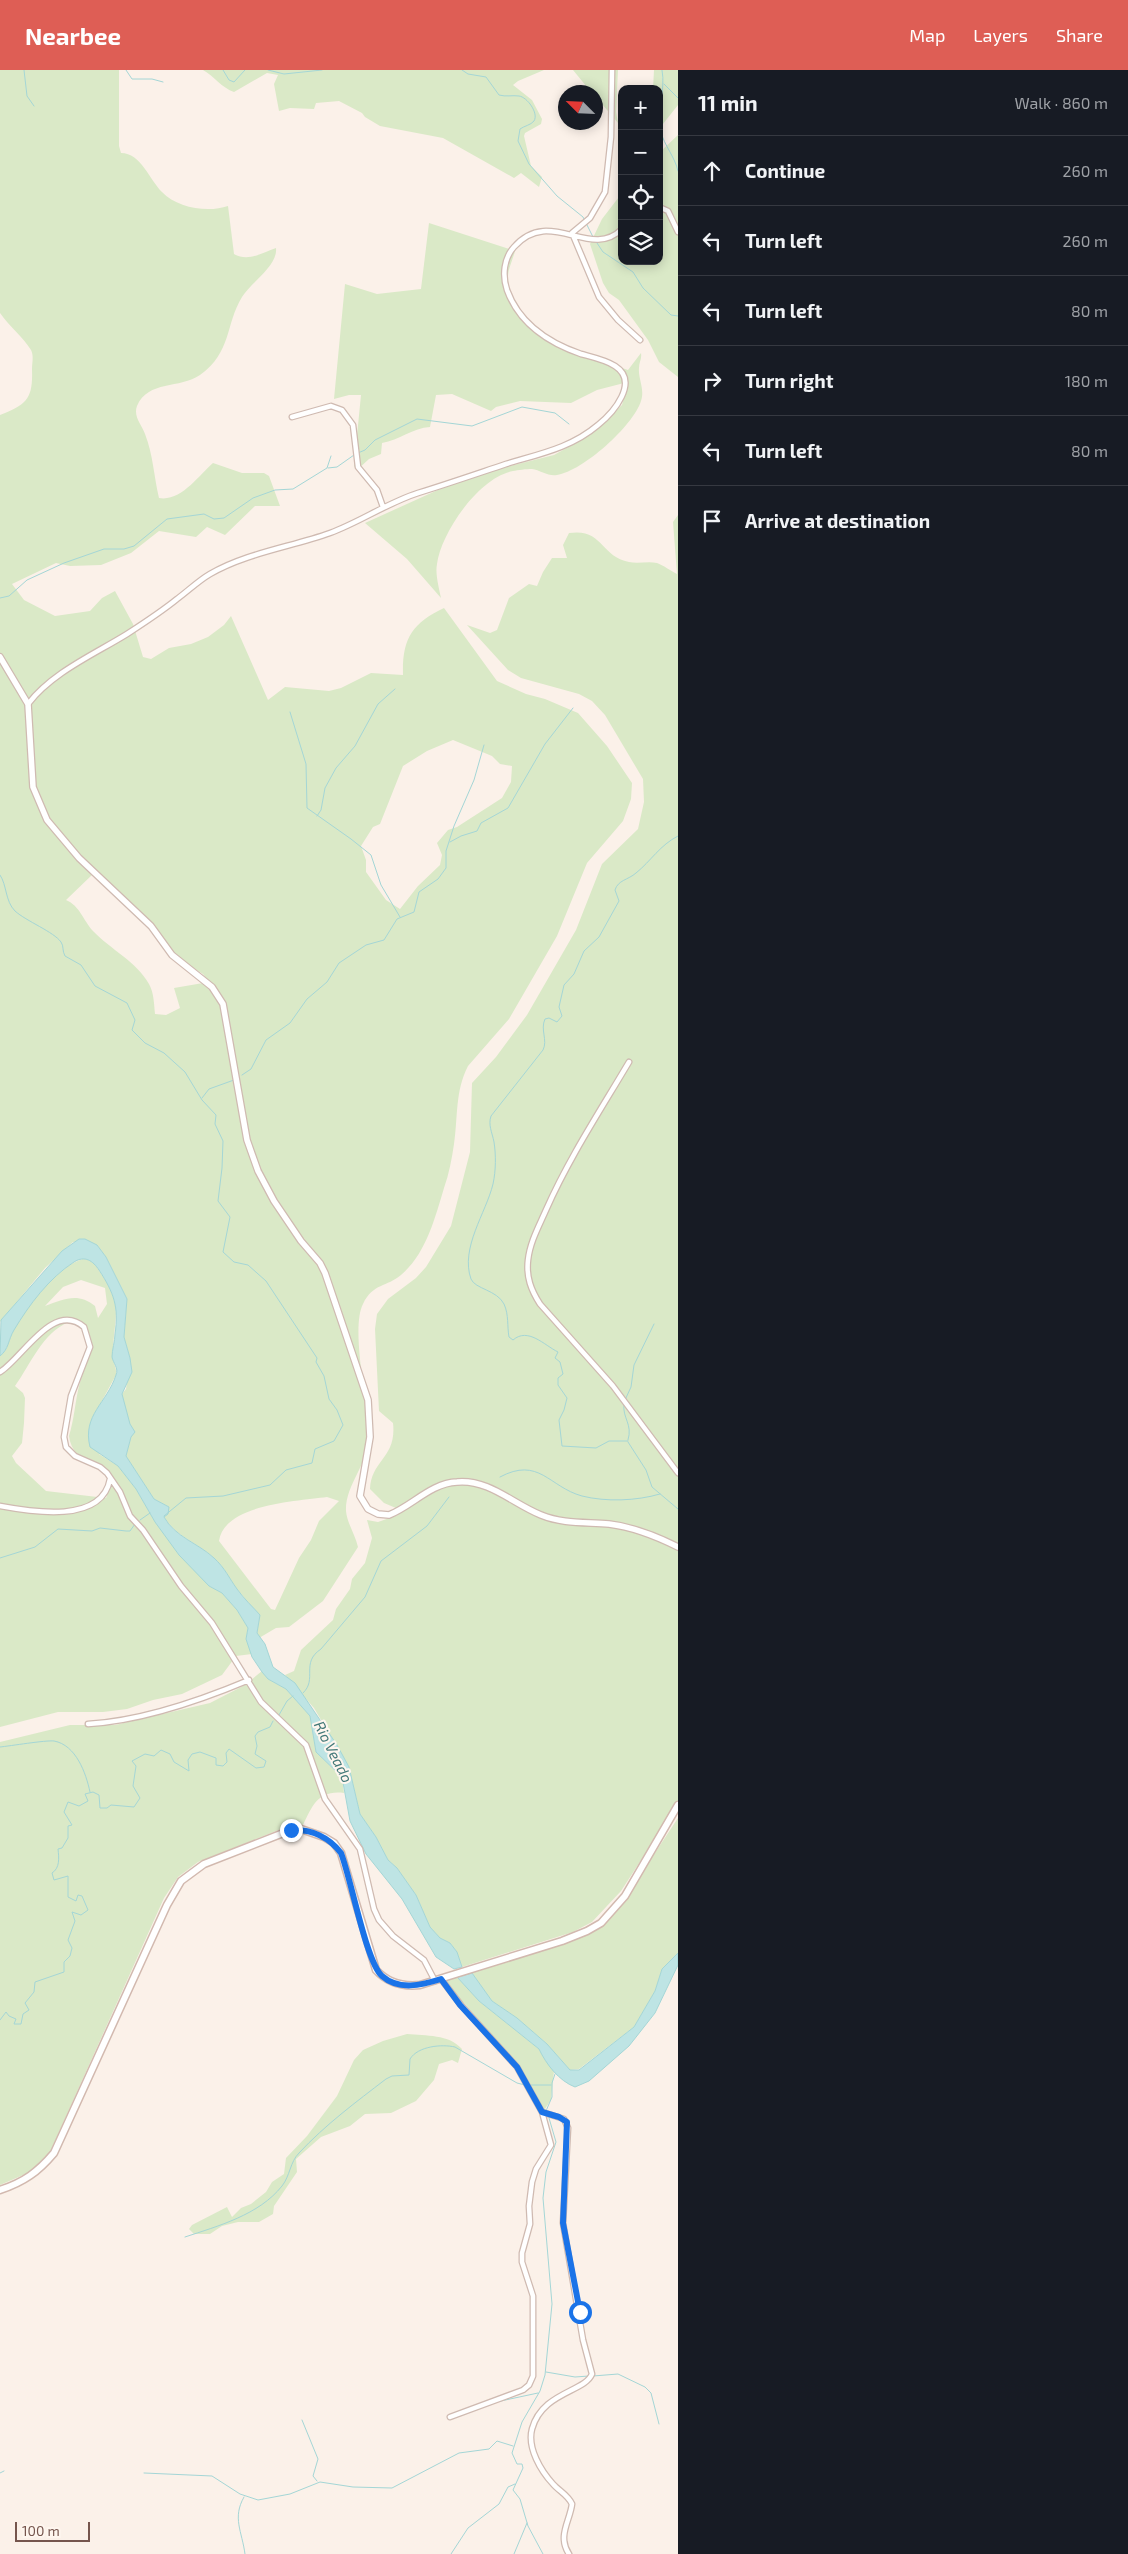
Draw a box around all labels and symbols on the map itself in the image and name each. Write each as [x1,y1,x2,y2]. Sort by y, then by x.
north arrow [558,85,603,130]
water label: Rio Veado [311,1718,357,1785]
route end [280,1819,303,1842]
route start [569,2301,592,2324]
scale bar [15,2519,90,2542]

